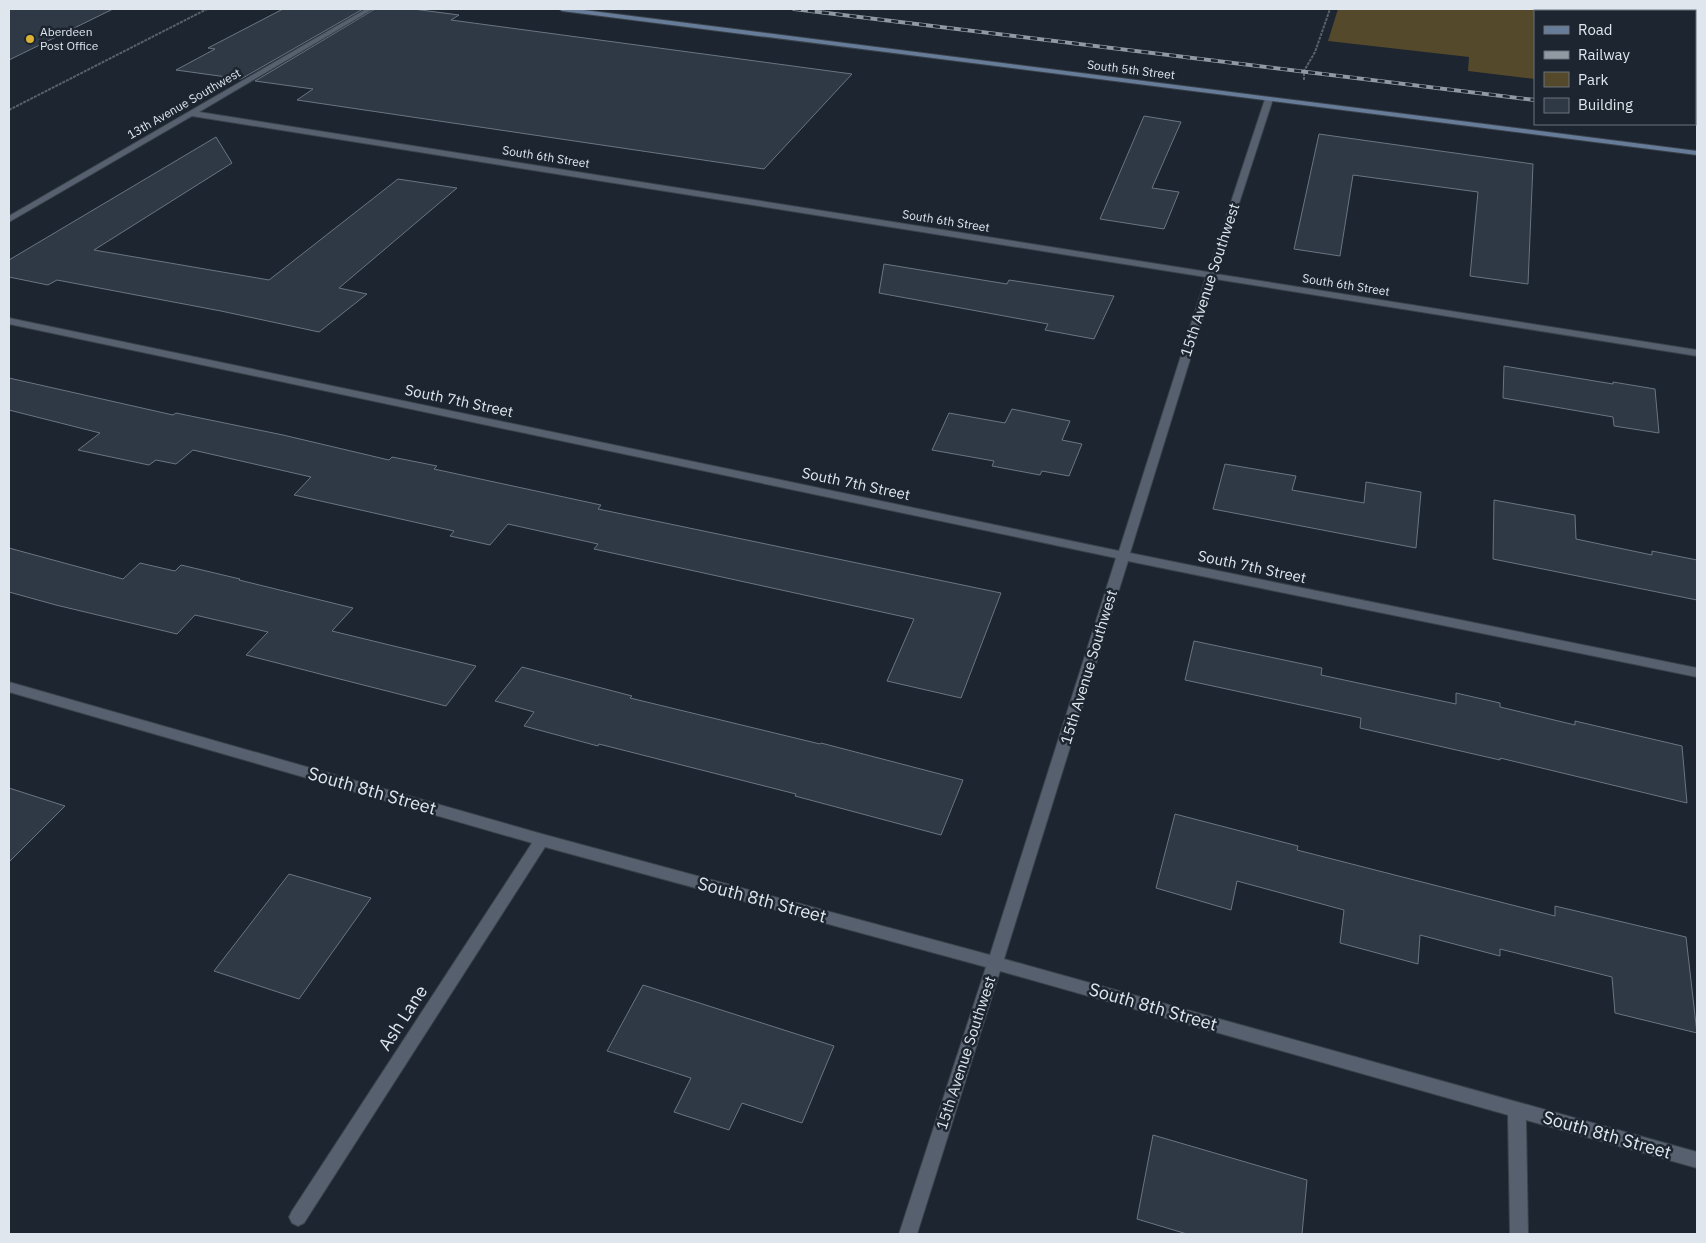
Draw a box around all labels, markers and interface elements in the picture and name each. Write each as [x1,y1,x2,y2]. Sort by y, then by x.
legend [1534,10,1696,125]
text: Road [1578,20,1613,39]
place label: Aberdeen Post Office [40,24,99,53]
marker: Aberdeen Post Office [24,33,36,45]
text: Railway [1578,45,1631,64]
street label: South 5th Street [1086,57,1176,82]
street label: 13th Avenue Southwest [124,65,243,142]
text: Park [1578,70,1608,89]
text: Building [1578,95,1633,114]
street label: South 6th Street [501,142,591,171]
street label: 15th Avenue Southwest [1176,201,1243,359]
street label: South 6th Street [901,206,991,235]
street label: South 6th Street [1301,270,1391,299]
street label: South 7th Street [403,380,515,421]
street label: South 7th Street [800,463,912,504]
street label: South 7th Street [1196,546,1308,587]
street label: 15th Avenue Southwest [1056,587,1121,746]
street label: South 8th Street [305,761,439,820]
street label: South 8th Street [695,871,829,928]
street label: 15th Avenue Southwest [932,974,999,1132]
street label: South 8th Street [1086,977,1220,1036]
street label: Ash Lane [373,981,432,1055]
street label: South 8th Street [1540,1105,1674,1164]

